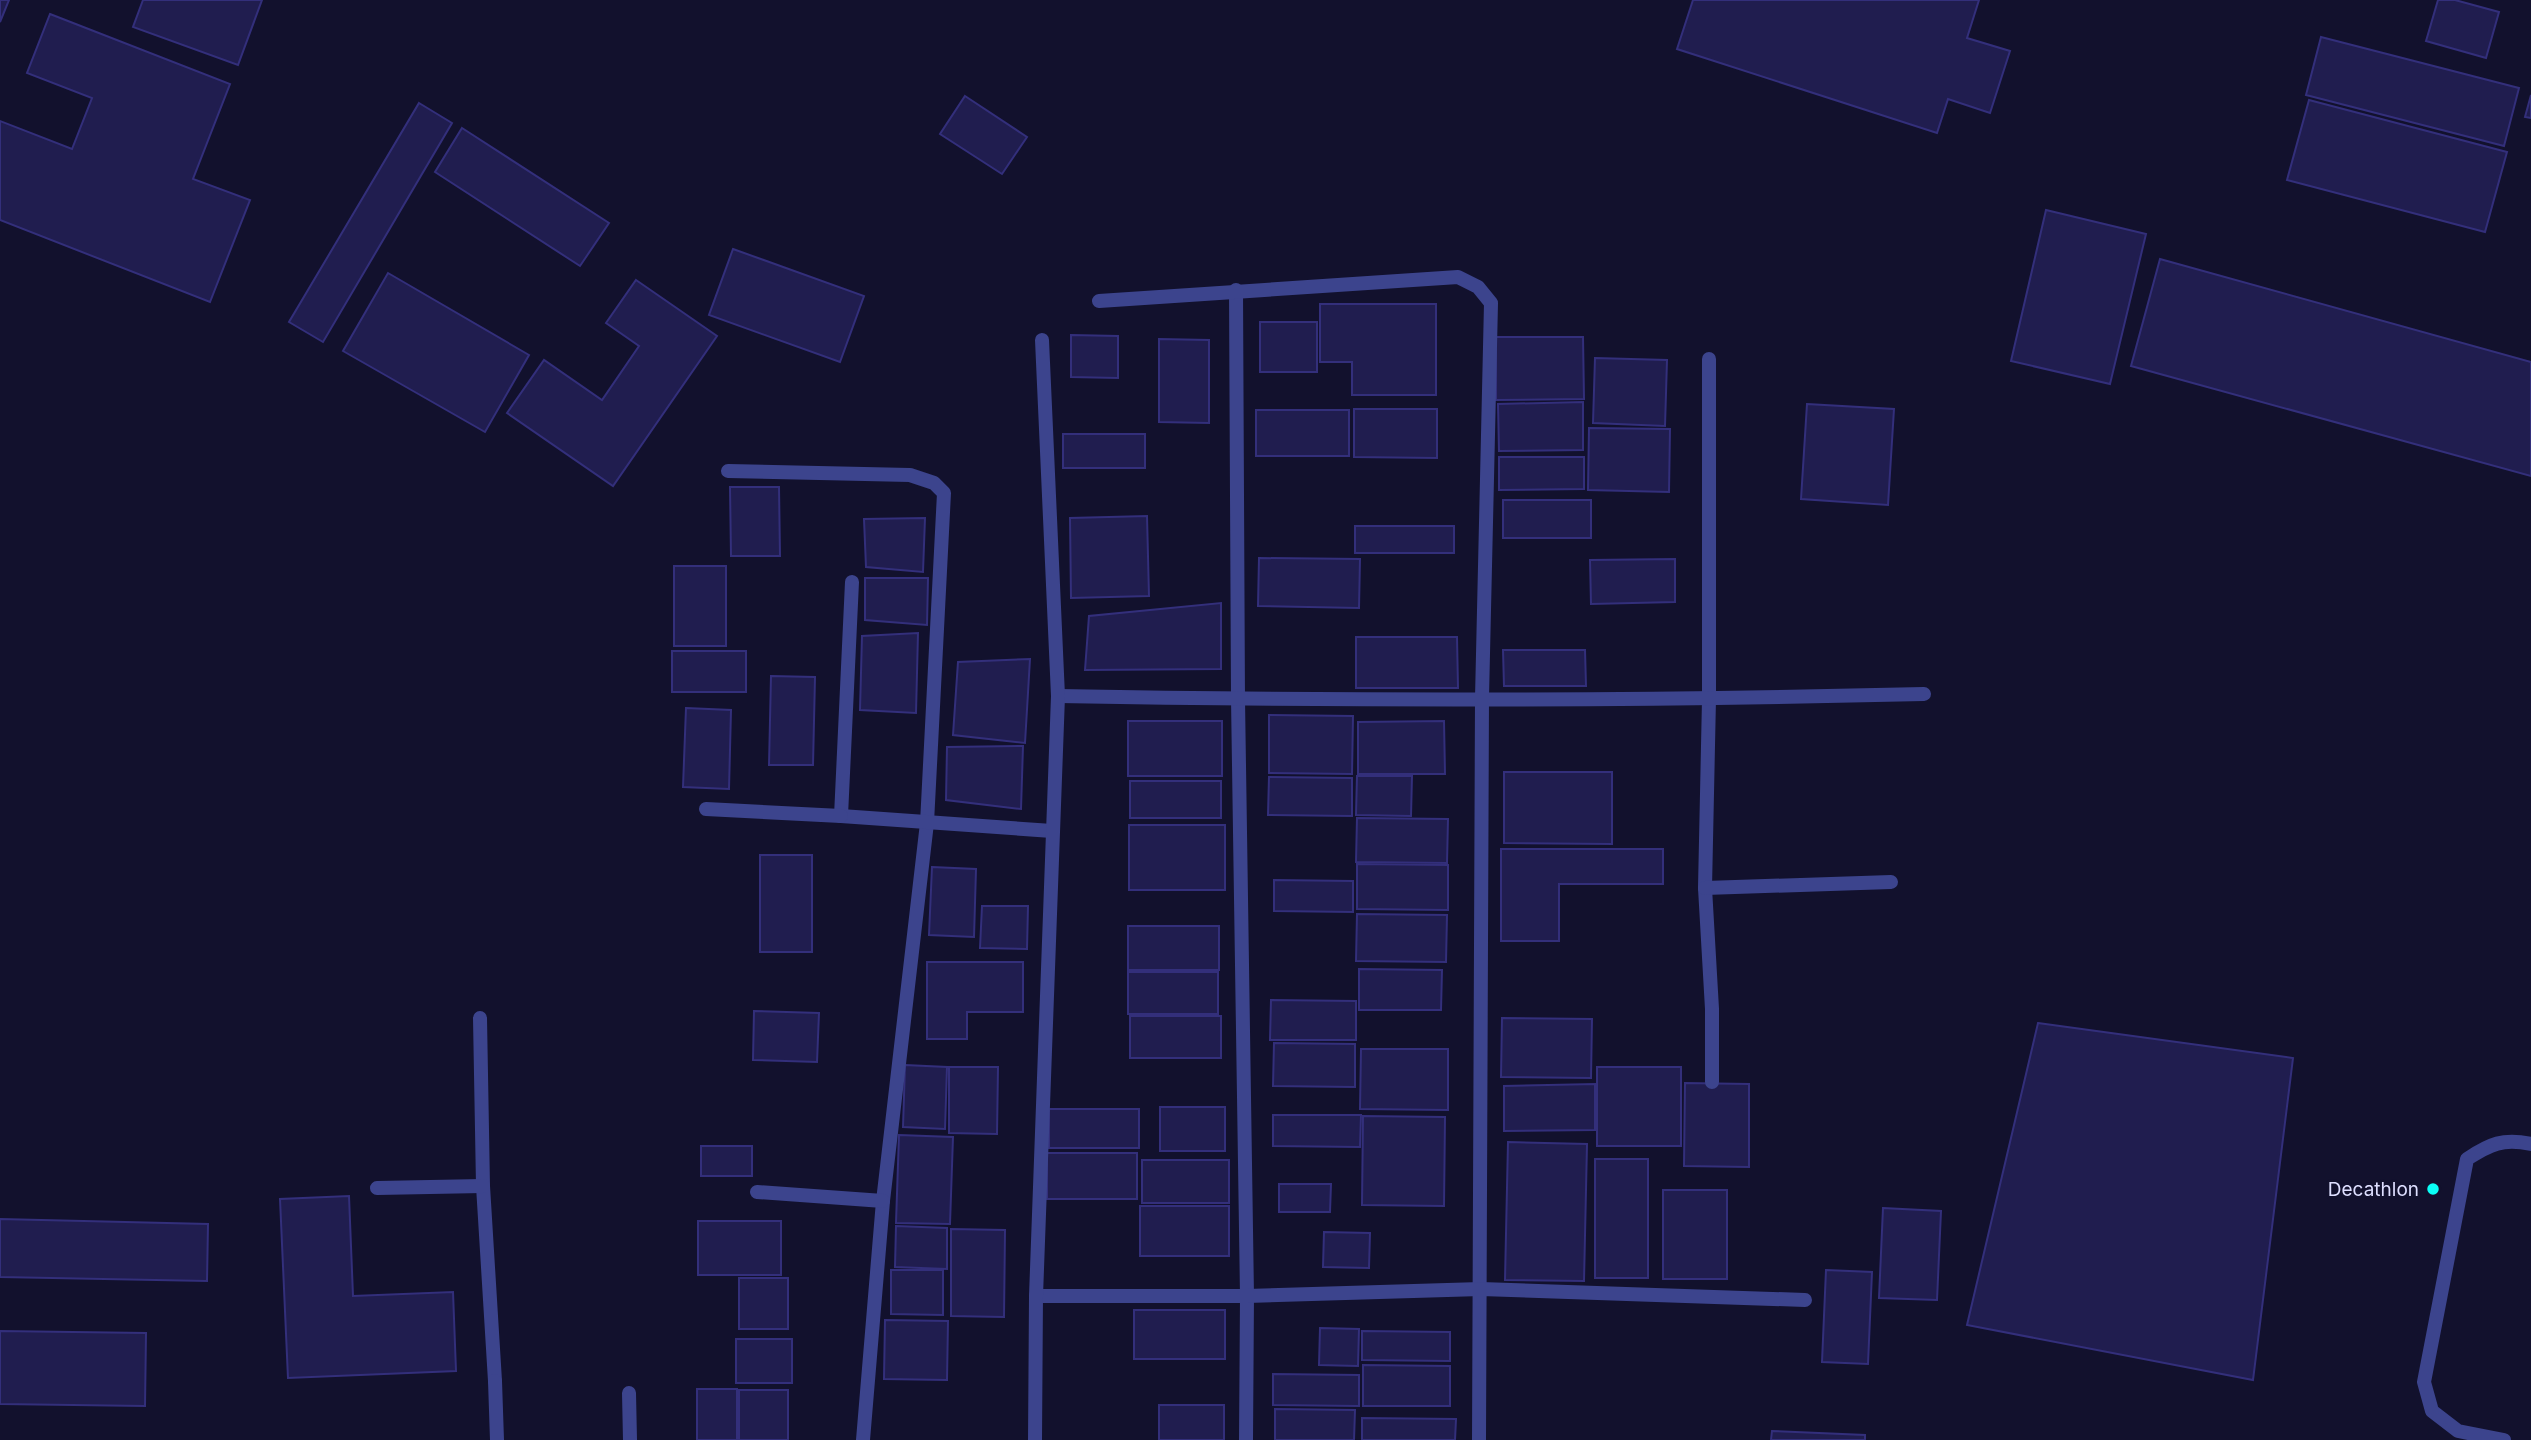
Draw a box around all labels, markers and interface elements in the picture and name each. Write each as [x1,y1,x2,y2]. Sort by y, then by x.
place label: Decathlon [2328,1178,2419,1201]
marker: Decathlon [2425,1181,2441,1197]

